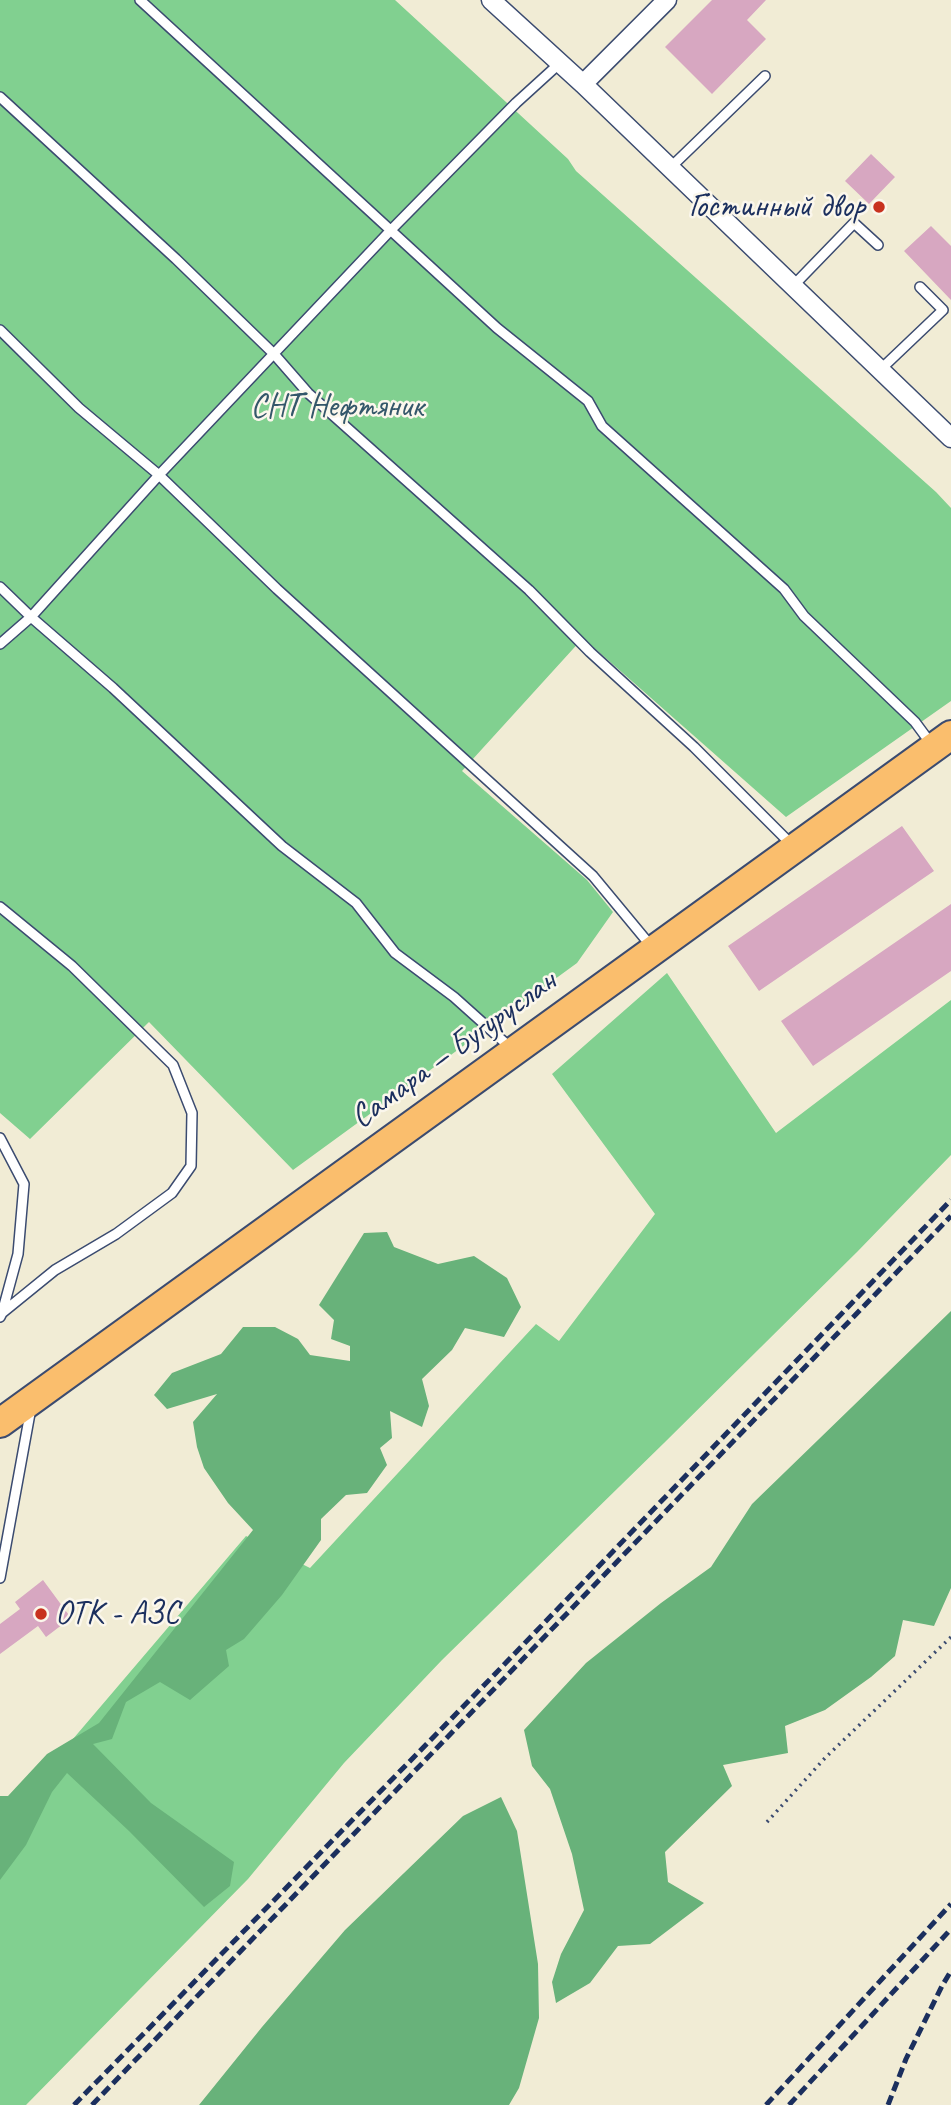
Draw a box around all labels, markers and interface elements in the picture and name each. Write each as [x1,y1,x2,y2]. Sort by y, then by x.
place label: Гостинный двор [689,187,865,227]
marker: Гостинный двор [871,199,887,215]
park label: СНТ Нефтяник [251,387,423,427]
street label: Самара — Бугуруслан [344,962,564,1138]
place label: ОТК - АЗС [55,1594,179,1634]
marker: ОТК - АЗС [33,1606,49,1622]

